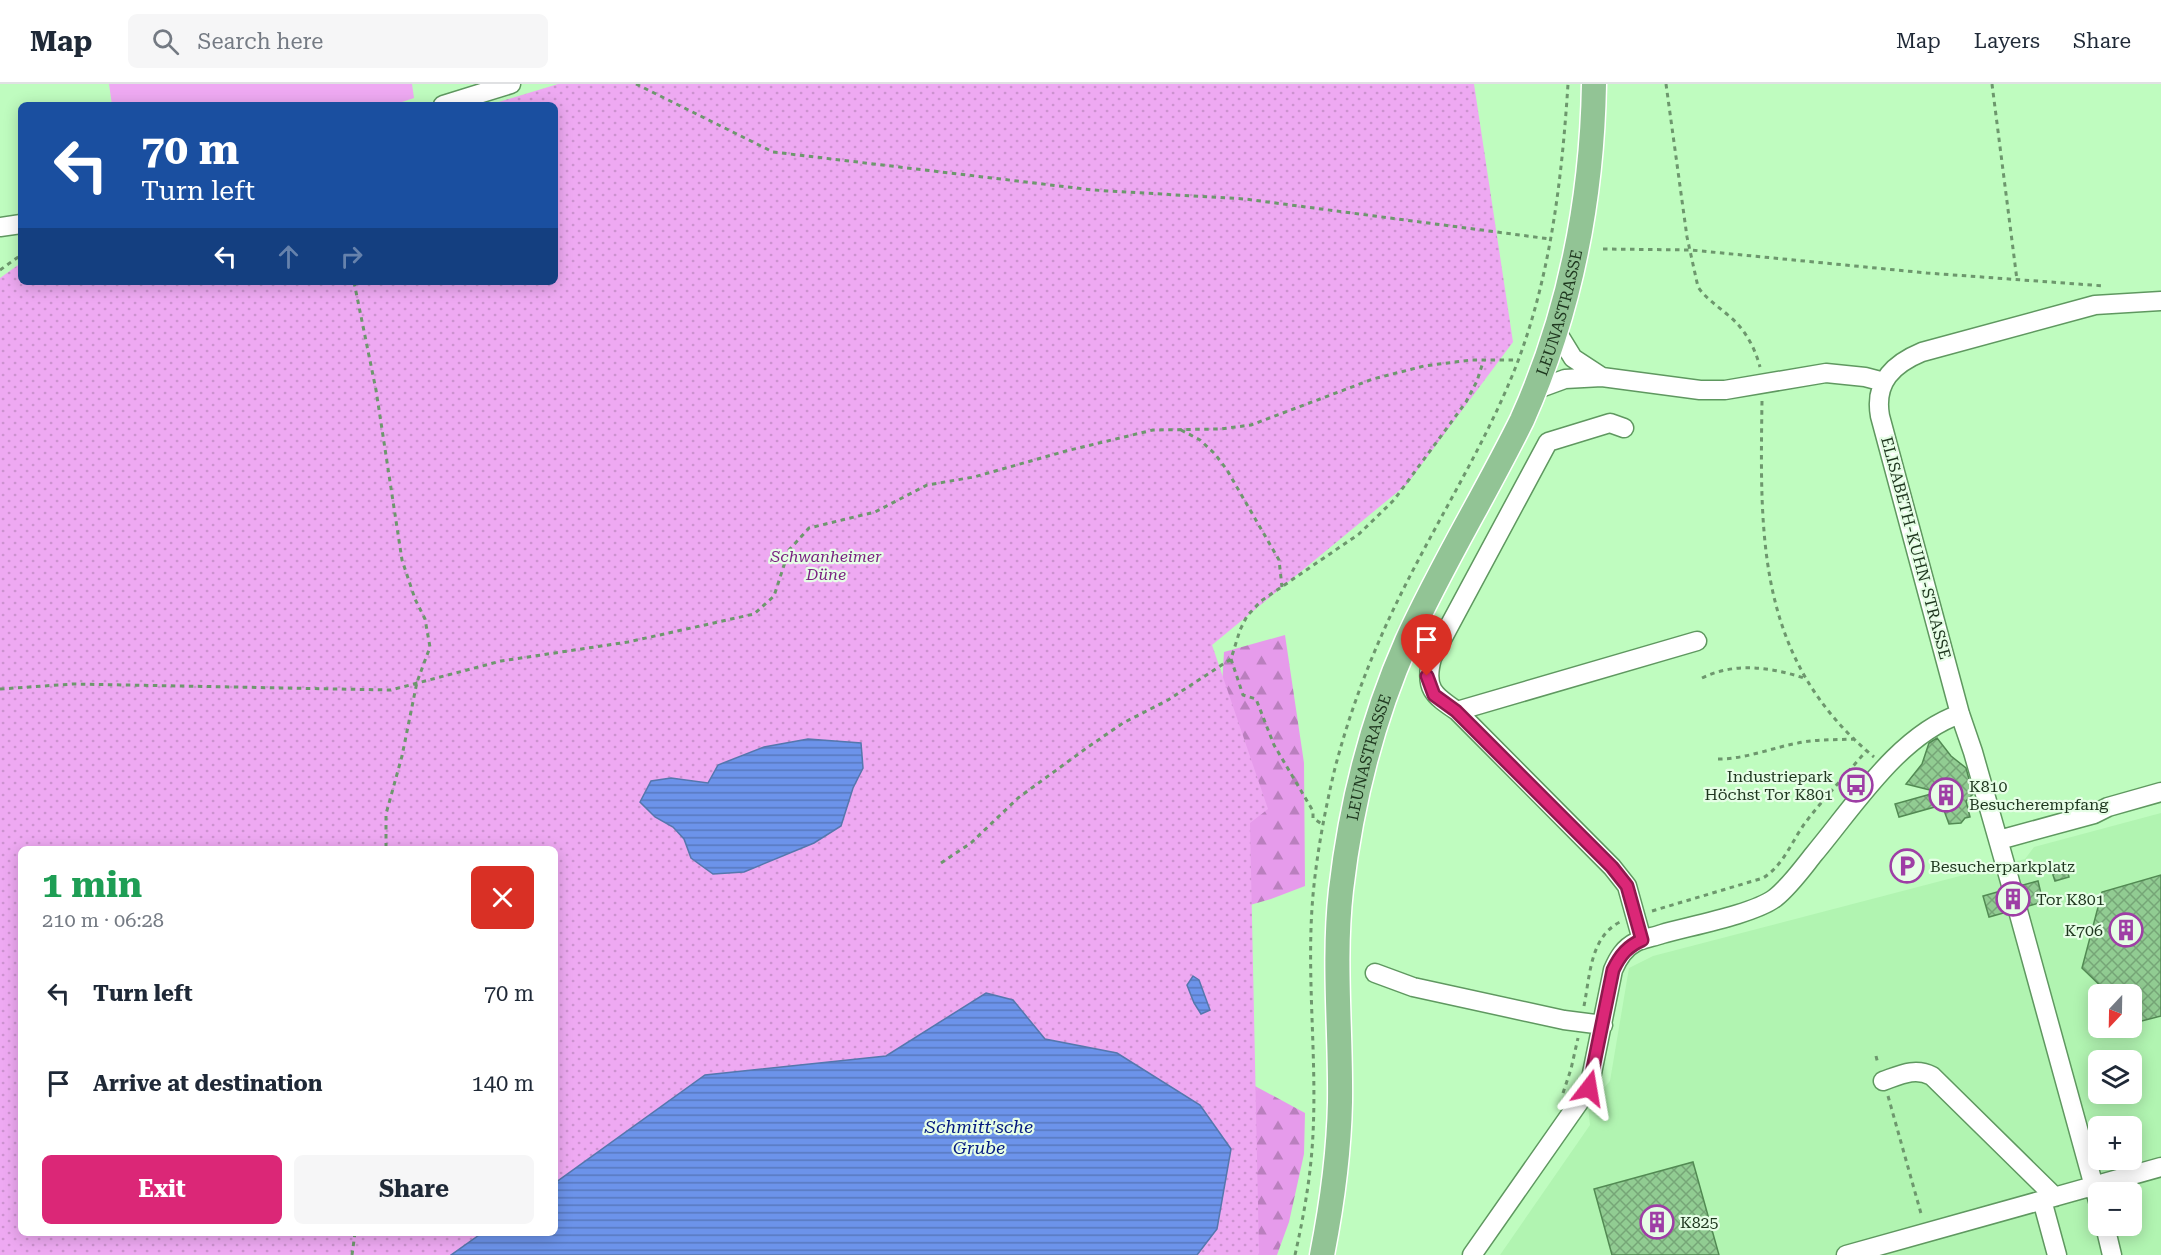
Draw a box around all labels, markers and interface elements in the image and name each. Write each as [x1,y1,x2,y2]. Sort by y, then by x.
search box [128,14,548,68]
text: Map [30,25,92,58]
icon: search [149,25,182,58]
text: Search here [197,29,323,54]
text: Map [1896,29,1941,53]
text: Layers [1974,29,2040,53]
text: Share [2073,29,2131,53]
text: 70 m [141,125,239,174]
icon: left [42,126,120,204]
text: Turn left [141,175,255,207]
icon: left [209,240,242,273]
icon: ahead [272,240,305,273]
icon: right [335,240,368,273]
street label: LEUNASTRASSE [1532,248,1586,378]
street label: ELISABETH-KUHN-STRASSE [1877,435,1955,661]
park label: Schwanheimer Düne [769,547,882,584]
pin [1401,614,1452,676]
icon: arrive [1410,623,1443,656]
street label: LEUNASTRASSE [1342,691,1395,822]
place label: Industriepark Höchst Tor K801 [1704,767,1833,804]
bus stop icon: Industriepark Höchst Tor K801 [1838,767,1874,803]
building icon: K810 Besucherempfang [1928,777,1964,813]
place label: K810 Besucherempfang [1969,777,2109,814]
parking icon: Besucherparkplatz [1889,848,1925,884]
place label: Besucherparkplatz [1930,857,2075,876]
text: 1 min [42,864,142,906]
button: close [471,866,534,929]
building icon: Tor K801 [1995,881,2031,917]
place label: Tor K801 [2036,890,2105,909]
text: 210 m · 06:28 [42,908,164,932]
building icon: K706 [2108,912,2144,948]
place label: K706 [2064,921,2103,940]
icon: left [42,977,75,1010]
text: Turn left [93,981,193,1006]
text: 70 m [484,981,534,1006]
north arrow [2088,984,2142,1038]
map controls [2088,984,2142,1236]
button: layers [2088,1050,2142,1104]
position arrow [1557,1056,1621,1120]
icon: arrive [42,1067,75,1100]
text: Arrive at destination [93,1071,322,1096]
text: 140 m [471,1071,534,1096]
water label: Schmitt'sche Grube [924,1116,1033,1158]
button: + [2088,1116,2142,1170]
button: Exit [42,1155,282,1224]
button: Share [294,1155,534,1224]
button: − [2088,1182,2142,1236]
building icon: K825 [1639,1204,1675,1240]
place label: K825 [1680,1213,1719,1232]

